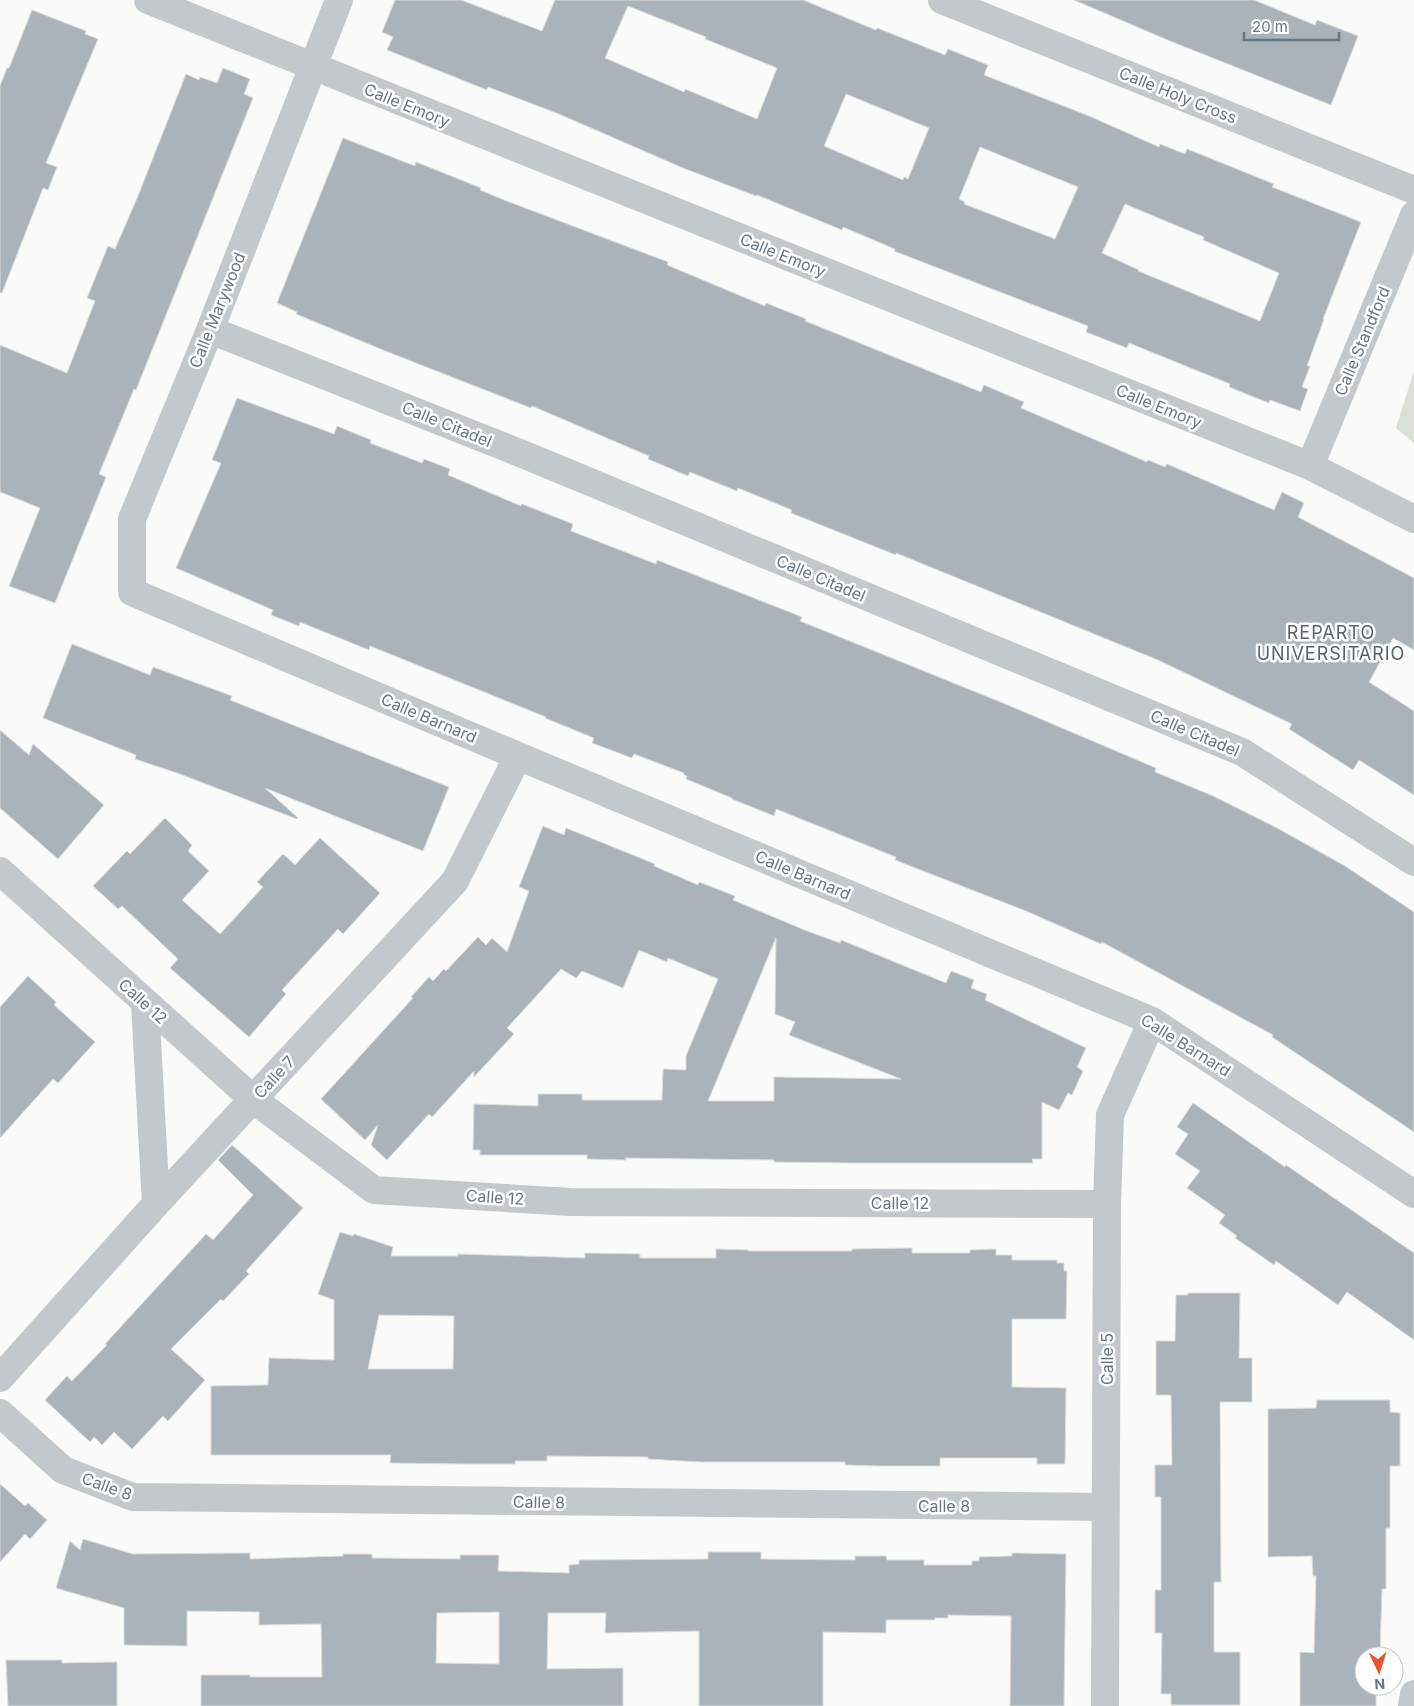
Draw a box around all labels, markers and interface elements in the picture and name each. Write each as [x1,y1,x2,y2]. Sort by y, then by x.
scale bar [1244,10,1339,42]
text: 20 m [1252,17,1288,36]
street label: Calle Holy Cross [1116,62,1240,128]
street label: Calle Emory [361,79,453,131]
street label: Calle Emory [737,229,829,281]
street label: Calle Marywood [185,249,249,371]
street label: Calle Standford [1330,283,1394,399]
street label: Calle Emory [1113,380,1205,432]
street label: Calle Citadel [399,397,495,451]
street label: Calle Citadel [773,550,869,606]
district label: REPARTO UNIVERSITARIO [1257,622,1405,664]
street label: Calle Barnard [378,689,480,747]
street label: Calle Citadel [1147,705,1243,761]
street label: Calle Barnard [752,846,854,904]
street label: Calle 12 [115,974,171,1028]
street label: Calle Barnard [1137,1010,1235,1080]
street label: Calle 7 [249,1051,299,1103]
street label: Calle 12 [465,1185,525,1209]
street label: Calle 12 [871,1193,929,1213]
street label: Calle 5 [1097,1333,1117,1385]
street label: Calle 8 [79,1468,135,1504]
street label: Calle 8 [513,1492,565,1512]
street label: Calle 8 [918,1496,970,1516]
north arrow [1354,1646,1404,1696]
text: N [1374,1676,1386,1693]

